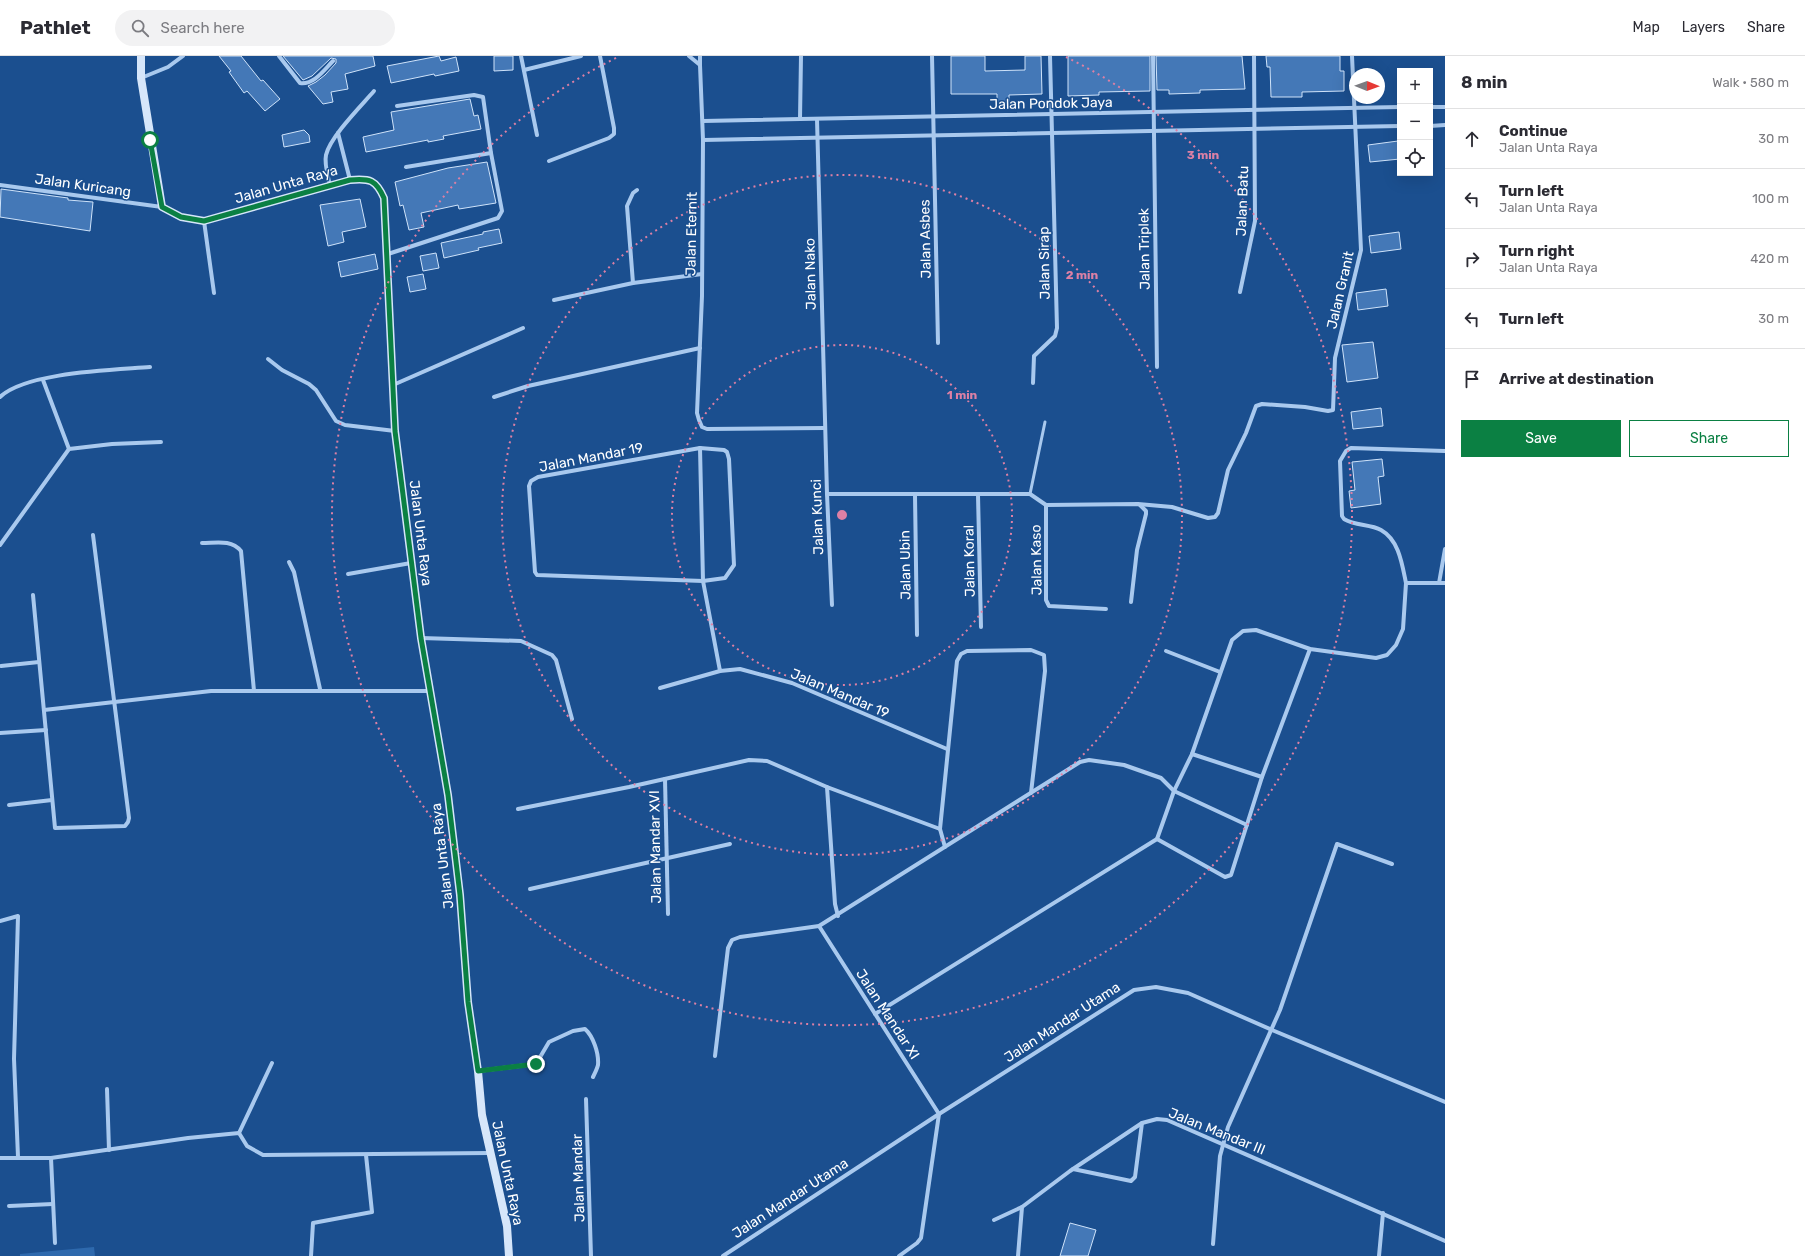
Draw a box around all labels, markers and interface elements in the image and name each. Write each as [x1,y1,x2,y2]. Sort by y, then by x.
search box [115,10,395,46]
text: Pathlet [20,16,91,39]
icon: search [129,17,151,39]
text: Search here [161,19,245,37]
text: Map [1633,19,1660,36]
text: Layers [1682,19,1725,36]
text: Share [1747,19,1785,36]
north arrow [1349,68,1385,104]
map controls [1397,68,1433,176]
button: + [1397,68,1433,104]
text: 8 min [1461,72,1508,92]
text: Walk · 580 m [1712,75,1789,90]
street label: Jalan Pondok Jaya [989,94,1113,113]
button: − [1397,104,1433,140]
text: Continue [1499,122,1568,140]
icon: ahead [1461,128,1483,150]
route start [141,131,159,149]
text: 30 m [1758,131,1789,146]
button: locate [1397,140,1433,176]
text: Jalan Unta Raya [1499,140,1598,155]
text: 3 min [1187,148,1220,162]
street label: Jalan Unta Raya [233,162,340,207]
street label: Jalan Batu [1233,165,1252,237]
street label: Jalan Kuricang [34,170,132,201]
text: Turn left [1499,182,1564,200]
icon: left [1461,188,1483,210]
street label: Jalan Eternit [682,191,701,276]
text: 100 m [1752,191,1789,206]
street label: Jalan Asbes [916,199,935,279]
text: Jalan Unta Raya [1499,200,1598,215]
street label: Jalan Triplek [1135,207,1154,290]
street label: Jalan Sirap [1035,226,1054,300]
street label: Jalan Nako [801,238,820,310]
text: Turn right [1499,242,1574,260]
icon: right [1461,248,1483,270]
street label: Jalan Granit [1323,249,1358,331]
text: 420 m [1750,251,1789,266]
text: Jalan Unta Raya [1499,260,1598,275]
text: 2 min [1066,268,1099,282]
icon: left [1461,308,1483,330]
text: Turn left [1499,310,1564,328]
text: 30 m [1758,311,1789,326]
icon: arrive [1461,368,1483,390]
text: Arrive at destination [1499,370,1654,388]
text: 1 min [947,388,978,402]
button: Save [1461,420,1621,457]
button: Share [1629,420,1789,457]
street label: Jalan Mandar 19 [538,439,645,476]
street label: Jalan Unta Raya [406,479,435,587]
street label: Jalan Kunci [808,479,827,555]
centre of rings [835,508,849,522]
street label: Jalan Kaso [1027,524,1046,596]
street label: Jalan Koral [960,525,979,597]
street label: Jalan Ubin [896,530,915,600]
street label: Jalan Mandar 19 [788,665,892,722]
street label: Jalan Mandar XVI [646,790,665,904]
street label: Jalan Unta Raya [428,802,457,910]
street label: Jalan Mandar XI [852,966,923,1063]
street label: Jalan Mandar Utama [1001,979,1123,1066]
route end [527,1055,545,1073]
street label: Jalan Mandar III [1166,1104,1268,1159]
street label: Jalan Unta Raya [488,1119,527,1227]
street label: Jalan Mandar [568,1133,589,1222]
street label: Jalan Mandar Utama [729,1155,851,1242]

